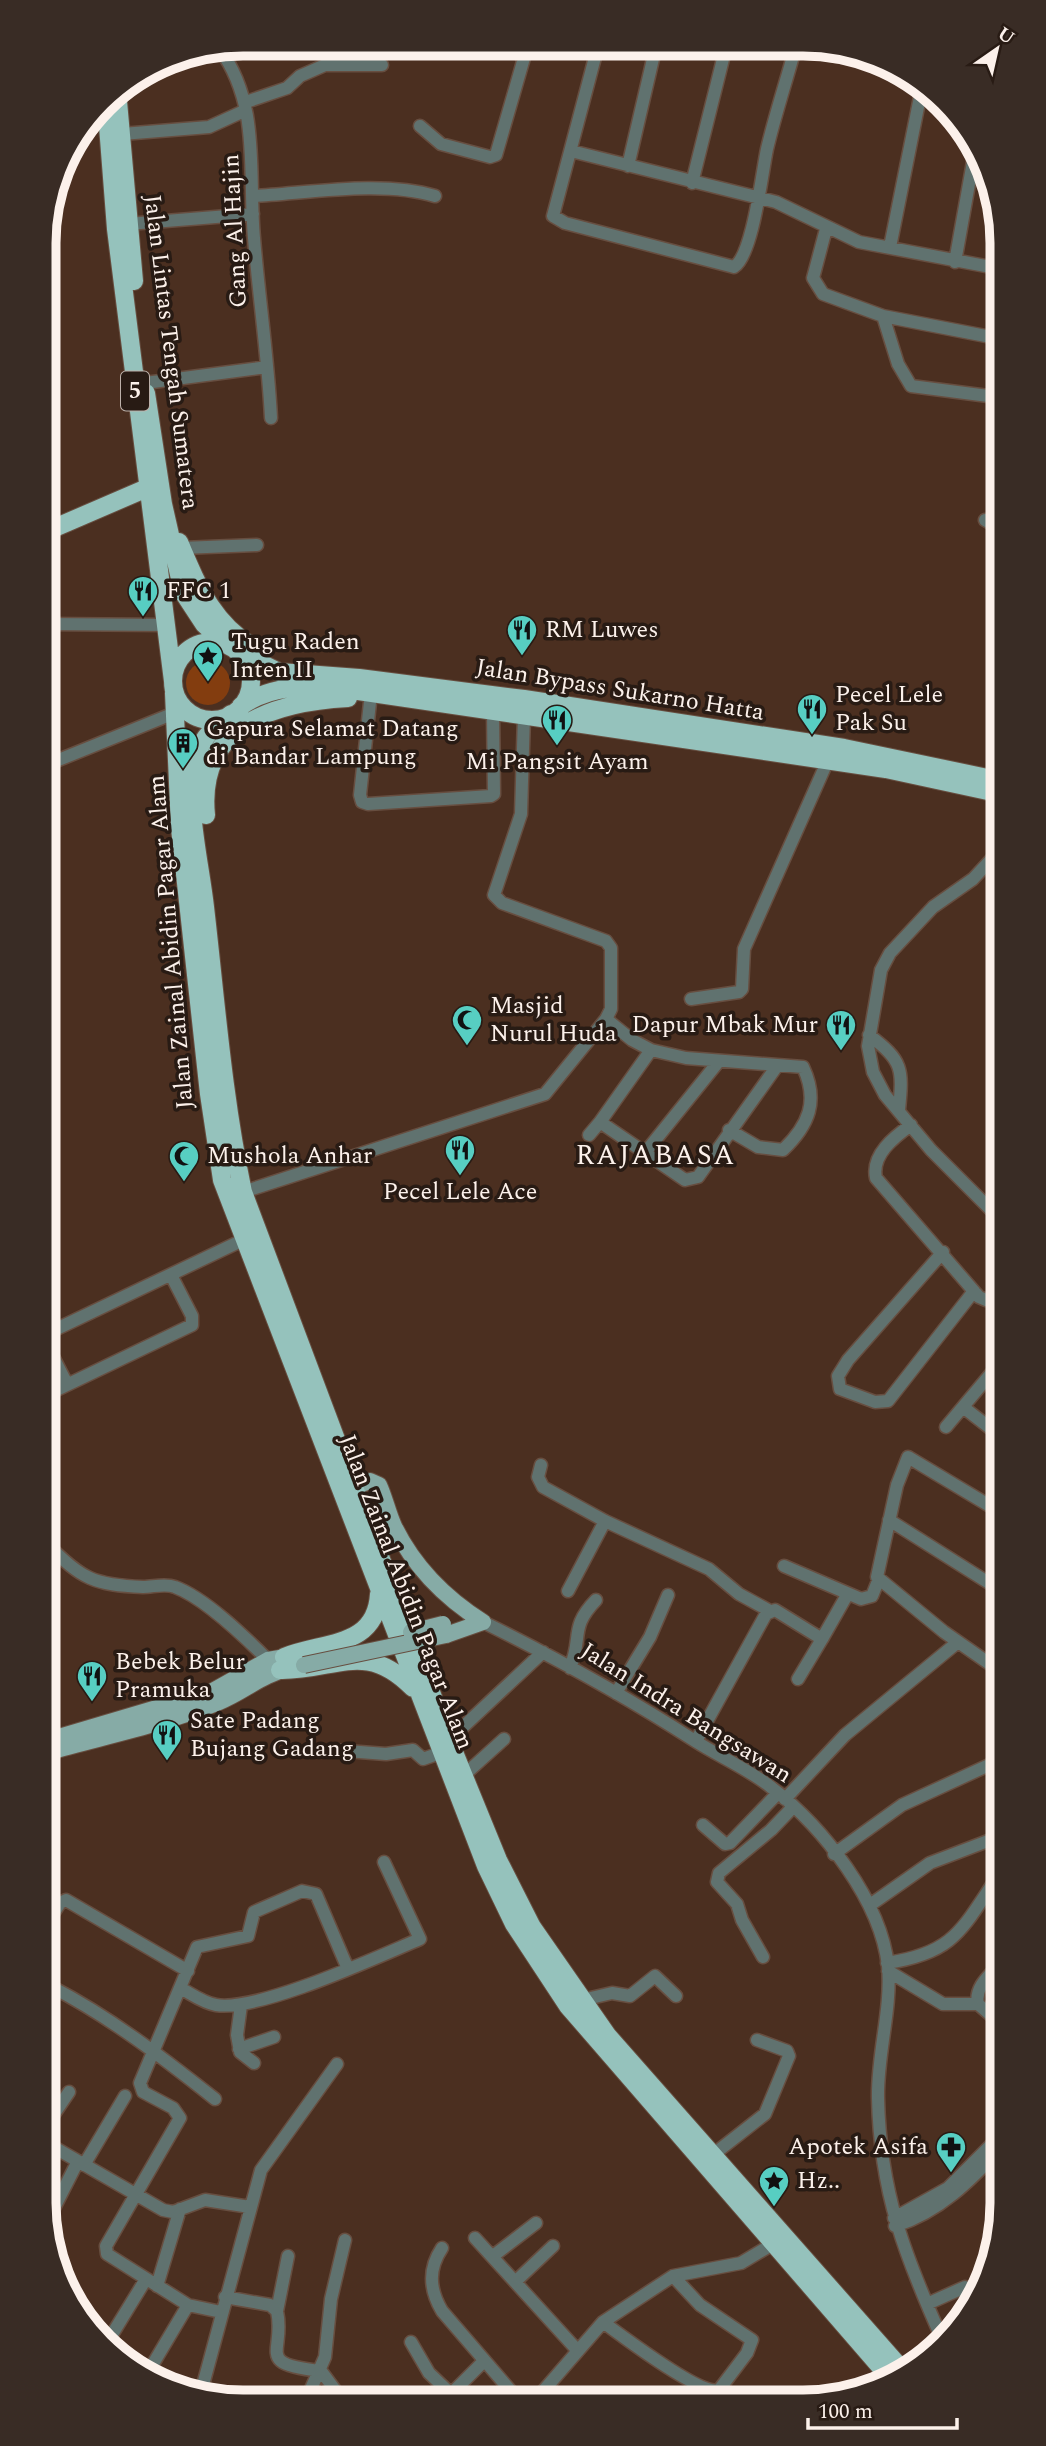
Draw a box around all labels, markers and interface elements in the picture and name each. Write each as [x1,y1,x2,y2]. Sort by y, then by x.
north arrow [962,14,1032,84]
text: U [991,20,1020,53]
street label: Gang Al Hajin [213,153,257,309]
street label: Jalan Lintas Tengah Sumatera [134,192,208,512]
road number: 5 [121,372,149,410]
place label: FFC 1 [166,573,231,609]
restaurant icon: FFC 1 [126,574,160,618]
place label: RM Luwes [545,612,659,648]
restaurant icon: RM Luwes [505,613,539,657]
place label: Tugu Raden Inten II [231,624,360,688]
place icon: Tugu Raden Inten II [191,639,225,683]
street label: Jalan Bypass Sukarno Hatta [473,649,767,731]
place label: Pecel Lele Pak Su [835,677,943,741]
restaurant icon: Pecel Lele Pak Su [795,692,829,736]
restaurant icon: Mi Pangsit Ayam [540,703,574,747]
place label: Gapura Selamat Datang di Bandar Lampung [206,711,459,775]
building icon: Gapura Selamat Datang di Bandar Lampung [166,726,200,770]
place label: Mi Pangsit Ayam [465,744,649,780]
street label: Jalan Zainal Abidin Pagar Alam [138,773,204,1111]
place label: Masjid Nurul Huda [490,988,617,1052]
mosque icon: Masjid Nurul Huda [450,1003,484,1047]
place label: Dapur Mbak Mur [631,1007,818,1043]
restaurant icon: Dapur Mbak Mur [824,1008,858,1052]
restaurant icon: Pecel Lele Ace [443,1133,477,1177]
district label: RAJABASA [576,1134,736,1177]
place label: Mushola Anhar [207,1138,373,1174]
mosque icon: Mushola Anhar [167,1139,201,1183]
place label: Pecel Lele Ace [383,1174,537,1210]
street label: Jalan Zainal Abidin Pagar Alam [329,1429,483,1755]
street label: Jalan Indra Bangsawan [573,1633,799,1793]
place label: Bebek Belur Pramuka [115,1644,245,1708]
restaurant icon: Bebek Belur Pramuka [75,1659,109,1703]
place label: Sate Padang Bujang Gadang [190,1703,354,1767]
restaurant icon: Sate Padang Bujang Gadang [150,1718,184,1762]
place label: Apotek Asifa [788,2129,928,2165]
pharmacy icon: Apotek Asifa [934,2130,968,2174]
place label: Hz.. [797,2163,840,2199]
place icon: Hz.. [757,2164,791,2208]
scale bar [808,2386,957,2430]
text: 100 m [818,2396,873,2428]

